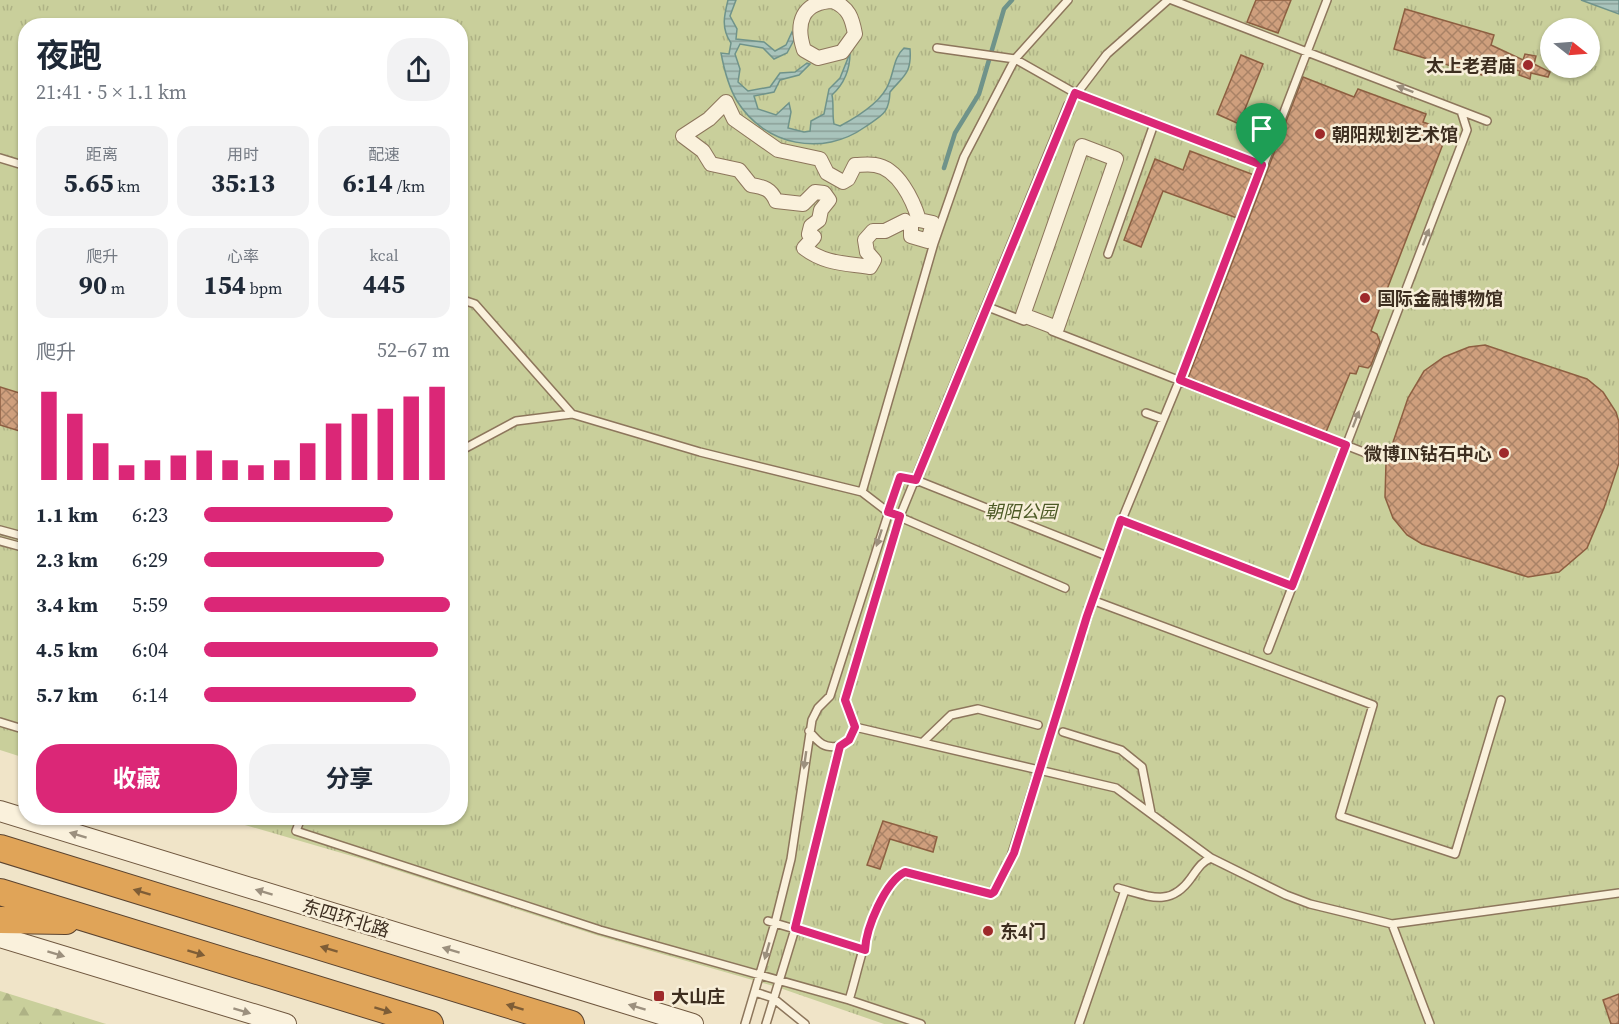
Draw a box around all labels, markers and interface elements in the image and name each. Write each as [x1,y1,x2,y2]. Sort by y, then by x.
north arrow [1540,18,1600,78]
map controls [1540,18,1600,78]
text: 夜跑 [36,33,102,78]
button: share [387,38,450,101]
place label: 太上老君庙 [1426,53,1516,78]
marker: 太上老君庙 [1521,58,1535,72]
text: 21:41 · 5 × 1.1 km [36,78,187,106]
one-way arrow [1395,84,1413,94]
pin [1236,103,1287,165]
icon: arrive [1245,112,1278,145]
place label: 朝阳规划艺术馆 [1332,122,1458,147]
marker: 朝阳规划艺术馆 [1313,127,1327,141]
text: 距离 [86,143,118,165]
text: 用时 [227,143,259,165]
text: 配速 [368,143,400,165]
text: 5.65 [64,165,114,201]
text: 35:13 [211,165,275,201]
text: 6:14 [343,165,393,201]
text: km [114,175,140,197]
text: /km [393,175,425,197]
one-way arrow [1421,227,1431,245]
text: kcal [369,244,399,266]
text: 爬升 [86,245,118,267]
text: 心率 [227,245,259,267]
text: 445 [363,266,405,302]
text: 90 [79,267,107,303]
text: 154 [204,267,246,303]
text: m [107,277,125,299]
text: bpm [246,277,282,299]
place label: 国际金融博物馆 [1377,286,1503,311]
marker: 国际金融博物馆 [1358,291,1372,305]
text: 52–67 m [377,336,450,364]
text: 爬升 [36,338,76,366]
one-way arrow [1352,409,1362,427]
place label: 微博IN钻石中心 [1363,441,1492,466]
marker: 微博IN钻石中心 [1497,446,1511,460]
park label: 朝阳公园 [985,499,1060,524]
text: 1.1 km [36,501,98,529]
text: 6:23 [132,501,168,529]
one-way arrow [874,529,883,547]
text: 2.3 km [36,546,98,574]
text: 6:29 [132,546,168,574]
text: 3.4 km [36,591,98,619]
text: 5:59 [132,591,168,619]
text: 4.5 km [36,636,98,664]
text: 6:04 [132,636,168,664]
text: 5.7 km [36,681,98,709]
text: 6:14 [132,681,168,709]
button: 收藏 [36,744,237,813]
button: 分享 [249,744,450,813]
one-way arrow [801,751,810,770]
one-way arrow [69,830,87,839]
one-way arrow [133,887,151,896]
one-way arrow [255,887,273,896]
street label: 东四环北路 [299,893,393,943]
place label: 东4门 [1000,919,1046,944]
marker: 东4门 [981,924,995,938]
one-way arrow [762,942,771,960]
one-way arrow [320,944,338,953]
one-way arrow [442,945,460,954]
one-way arrow [188,948,206,958]
one-way arrow [47,950,65,959]
place label: 大山庄 [671,984,725,1009]
marker: 大山庄 [652,989,666,1003]
one-way arrow [506,1002,524,1011]
one-way arrow [628,1002,646,1011]
one-way arrow [374,1006,392,1015]
one-way arrow [234,1007,252,1016]

